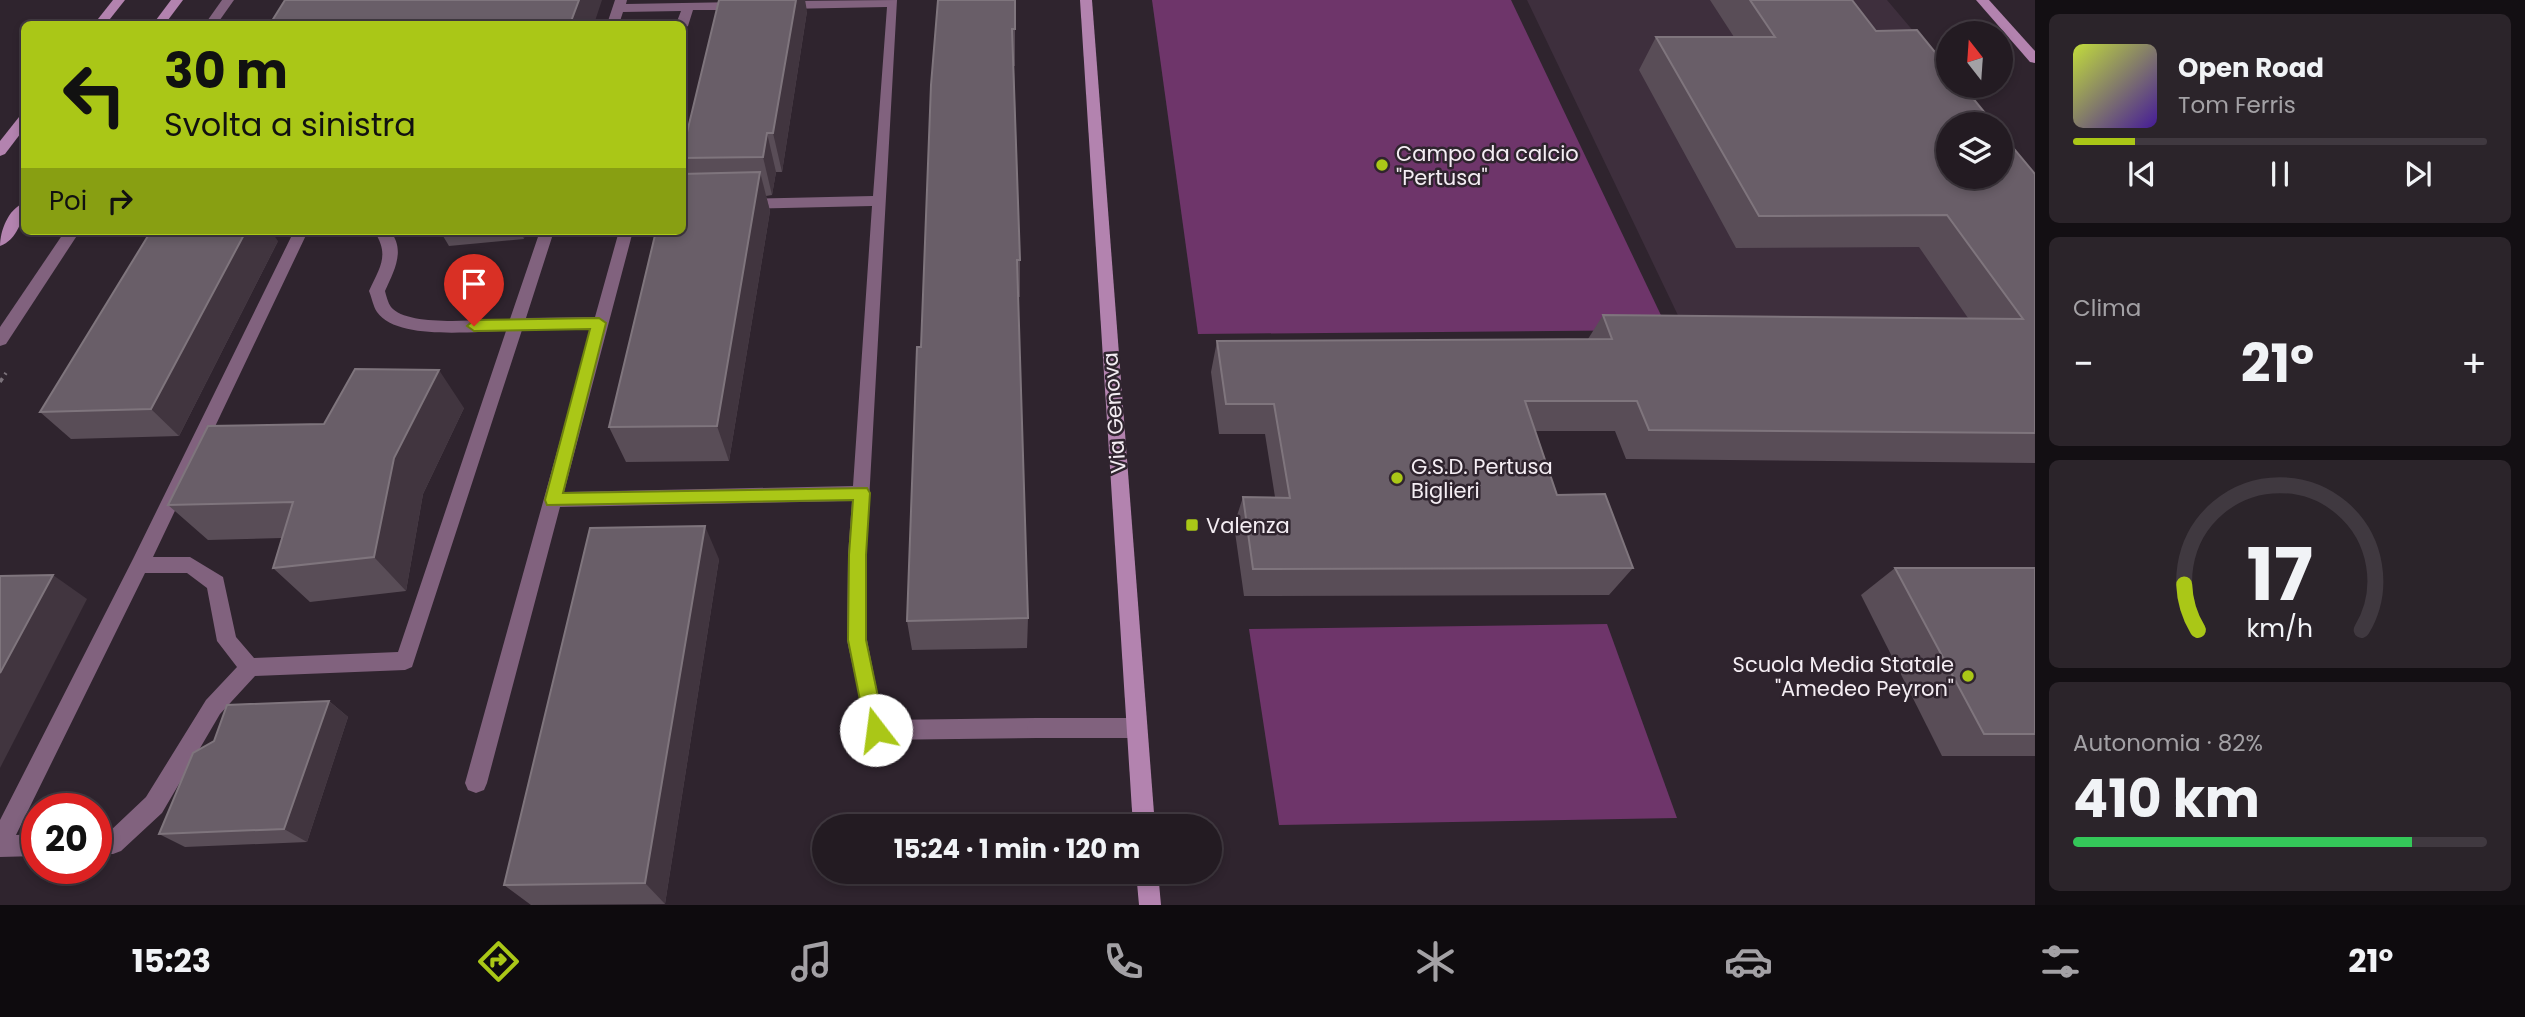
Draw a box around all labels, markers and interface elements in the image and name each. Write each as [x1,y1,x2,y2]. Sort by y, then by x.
north arrow [1936,21,2012,98]
map controls [1936,21,2013,189]
text: 30 m [164,37,288,105]
icon: left [49,49,140,140]
text: Open Road [2178,50,2324,86]
text: Tom Ferris [2178,89,2296,121]
text: Svolta a sinistra [164,102,416,147]
button: layers [1936,112,2013,189]
place label: Campo da calcio "Pertusa" [1396,139,1579,192]
icon: previous [2123,155,2161,193]
icon: pause [2261,155,2299,193]
icon: next [2399,155,2437,193]
marker: Campo da calcio "Pertusa" [1374,157,1390,173]
icon: right [101,182,139,220]
text: Poi [49,183,87,219]
pin [444,254,504,326]
icon: arrive [455,265,493,303]
text: Clima [2073,292,2141,324]
text: 21° [2241,327,2314,400]
text: − [2073,337,2094,390]
text: + [2461,337,2487,390]
street label: Via Genova [1095,351,1133,475]
place label: G.S.D. Pertusa Biglieri [1411,452,1553,505]
marker: G.S.D. Pertusa Biglieri [1389,470,1405,486]
place label: Valenza [1206,511,1290,540]
marker: Valenza [1184,517,1200,533]
text: 17 [2247,524,2313,625]
text: km/h [2247,611,2313,646]
place label: Scuola Media Statale "Amedeo Peyron" [1733,650,1954,703]
marker: Scuola Media Statale "Amedeo Peyron" [1960,668,1976,684]
position arrow [839,693,913,767]
text: Autonomia · 82% [2073,727,2263,759]
text: 410 km [2073,762,2260,835]
speed limit sign: 20 [21,793,112,884]
text: 15:24 · 1 min · 120 m [894,831,1140,867]
icon: directions [474,937,523,986]
icon: music [787,937,836,986]
icon: phone [1099,937,1148,986]
icon: climate [1411,937,1460,986]
icon: car [1724,937,1773,986]
icon: filters [2036,937,2085,986]
text: 15:23 [132,938,211,983]
text: 21° [2348,938,2393,983]

